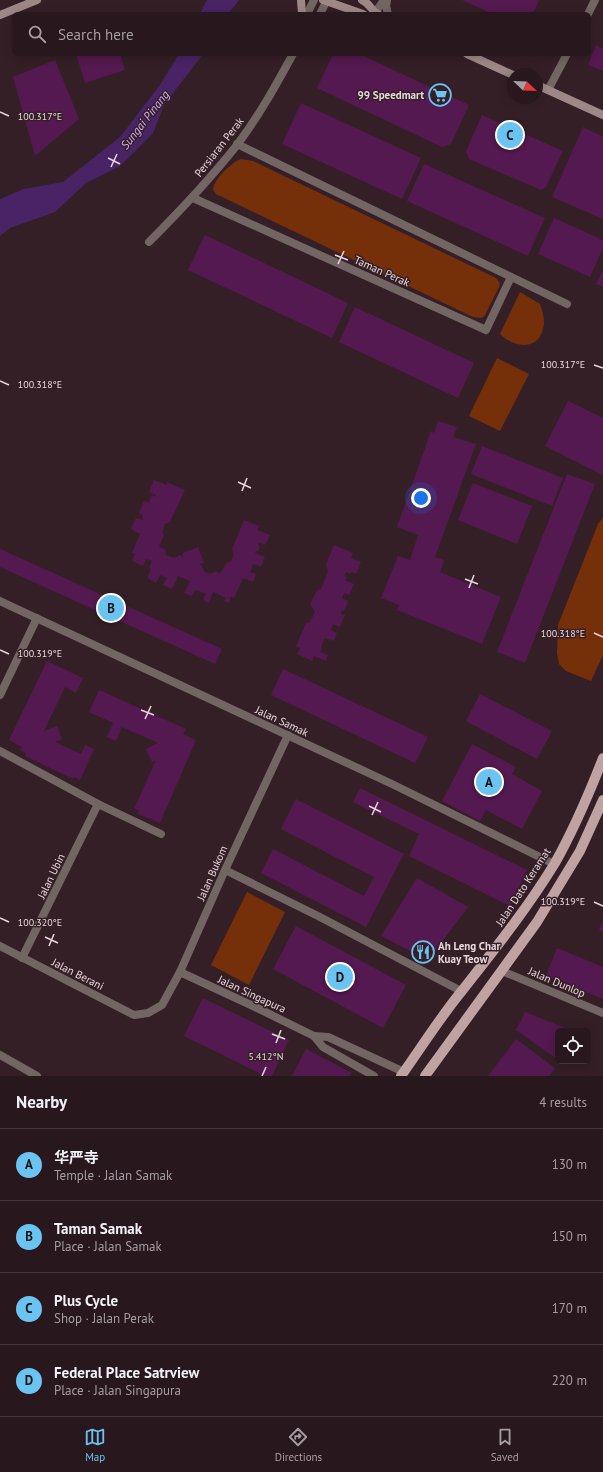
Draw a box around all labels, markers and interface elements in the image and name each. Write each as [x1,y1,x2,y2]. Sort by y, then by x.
search box [12,12,591,56]
icon: search [26,23,48,45]
text: Search here [58,25,134,44]
north arrow [507,68,543,104]
supermarket icon: 99 Speedmart [427,82,453,108]
water label: Sungai Pinang [117,87,172,152]
place label: 99 Speedmart [358,88,424,102]
text: 100.317°E [18,110,62,123]
street label: Persiaran Perak [191,114,247,180]
pin: C [497,120,523,150]
street label: Taman Perak [352,252,413,290]
text: 100.317°E [541,358,585,371]
text: 100.318°E [18,378,62,391]
your location [411,488,431,508]
pin: B [98,593,124,623]
text: 100.318°E [541,627,585,640]
text: 100.319°E [18,647,62,660]
street label: Jalan Samak [252,702,312,740]
pin: A [476,767,502,797]
street label: Jalan Bukom [193,843,230,904]
street label: Jalan Dato Keramat [492,845,554,930]
street label: Jalan Ubin [34,851,68,902]
text: 100.319°E [541,895,585,908]
text: 100.320°E [18,916,62,929]
restaurant icon: Ah Leng Char Kuay Teow [410,939,436,965]
place label: Ah Leng Char Kuay Teow [438,939,500,966]
street label: Jalan Berani [49,954,106,993]
pin: D [327,962,353,992]
street label: Jalan Dunlop [526,963,588,1000]
street label: Jalan Singapura [215,972,288,1016]
map controls [555,1028,591,1064]
button: locate [555,1028,591,1064]
text: 5.412°N [249,1050,283,1063]
text: Nearby [16,1091,67,1113]
text: 4 results [539,1094,587,1111]
text: 华严寺 [54,1148,99,1167]
text: A [25,1156,33,1173]
text: 130 m [552,1156,587,1173]
text: Temple · Jalan Samak [54,1167,172,1184]
text: Taman Samak [54,1219,142,1238]
text: B [25,1228,33,1245]
text: 150 m [552,1228,587,1245]
text: Place · Jalan Samak [54,1238,162,1255]
text: Plus Cycle [54,1291,118,1310]
text: C [25,1300,33,1317]
text: 170 m [552,1300,587,1317]
text: Shop · Jalan Perak [54,1310,154,1327]
text: Federal Place Satrview [54,1363,199,1382]
text: D [25,1372,33,1389]
text: 220 m [552,1372,587,1389]
text: Place · Jalan Singapura [54,1382,181,1399]
tab: Map [84,1426,106,1464]
tab: Directions [275,1426,322,1464]
tab: Saved [491,1426,519,1464]

